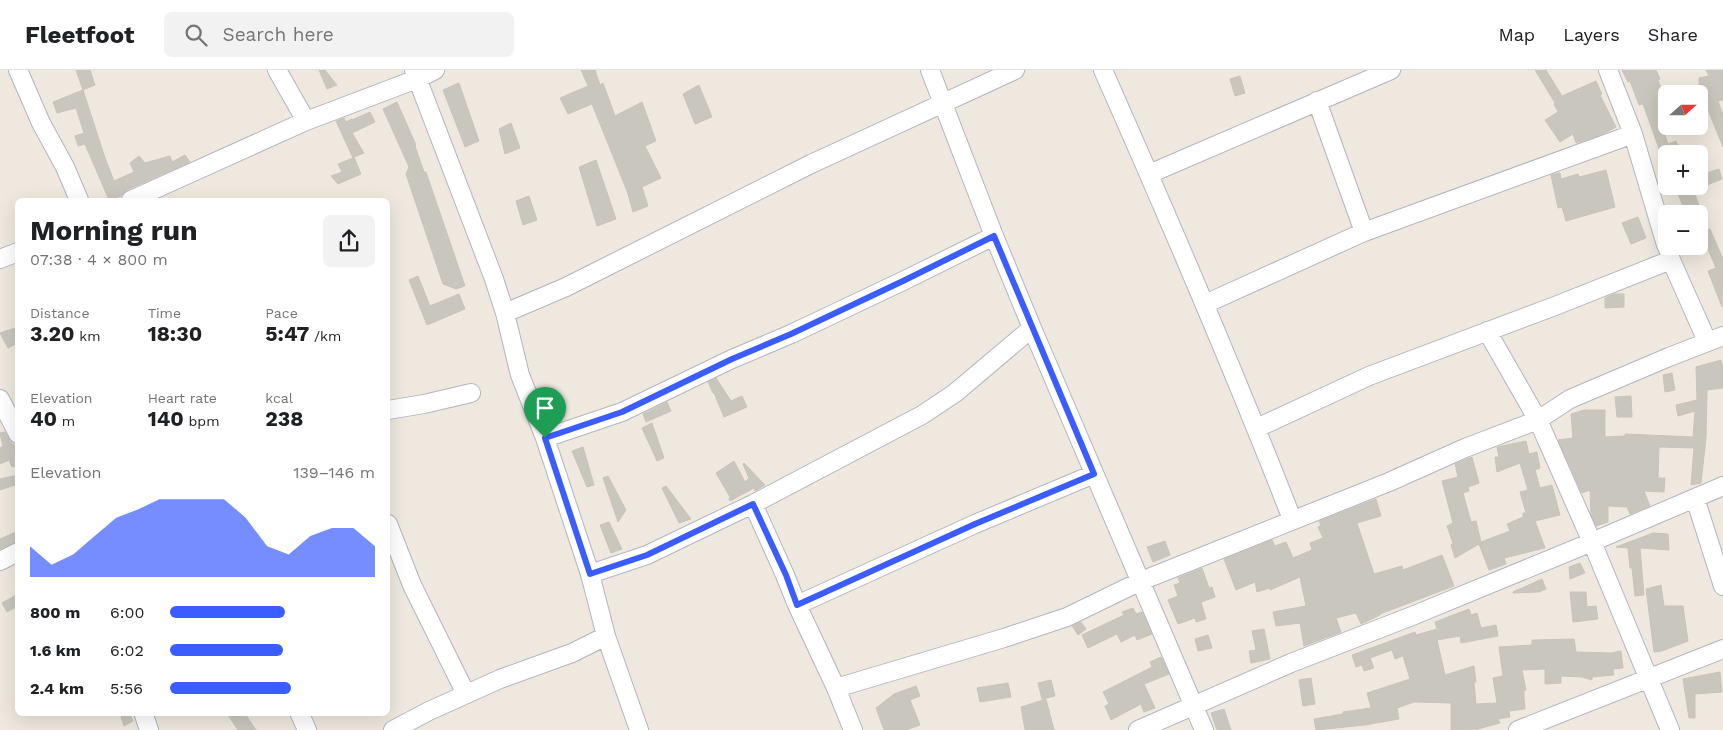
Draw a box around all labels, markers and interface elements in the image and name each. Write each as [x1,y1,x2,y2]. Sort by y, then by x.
search box [164,12,514,57]
text: Fleetfoot [25,21,134,49]
icon: search [182,21,210,49]
text: Search here [222,23,334,46]
text: Map [1498,24,1535,45]
text: Layers [1563,24,1620,45]
text: Share [1648,24,1698,45]
north arrow [1658,85,1708,135]
map controls [1658,85,1708,255]
button: + [1658,145,1708,195]
button: − [1658,205,1708,255]
text: Morning run [30,214,198,247]
button: share [323,215,375,267]
text: 07:38 · 4 × 800 m [30,250,168,269]
text: Distance [30,305,90,321]
text: Time [148,305,181,321]
text: Pace [265,305,298,321]
text: 3.20 [30,321,75,346]
text: 18:30 [148,321,202,346]
text: 5:47 [265,321,309,346]
text: km [75,328,101,344]
text: /km [309,328,341,344]
pin [524,387,566,438]
text: Elevation [30,390,93,406]
text: Heart rate [148,390,217,406]
text: kcal [265,390,293,406]
icon: arrive [531,394,559,422]
text: 40 [30,406,57,431]
text: 140 [148,406,184,431]
text: 238 [265,406,303,431]
text: m [57,413,75,429]
text: bpm [184,413,219,429]
text: Elevation [30,463,101,482]
text: 139–146 m [293,463,375,482]
text: 800 m [30,603,80,622]
text: 6:00 [110,603,144,622]
text: 1.6 km [30,641,81,660]
text: 6:02 [110,641,144,660]
text: 2.4 km [30,679,84,698]
text: 5:56 [110,679,143,698]

